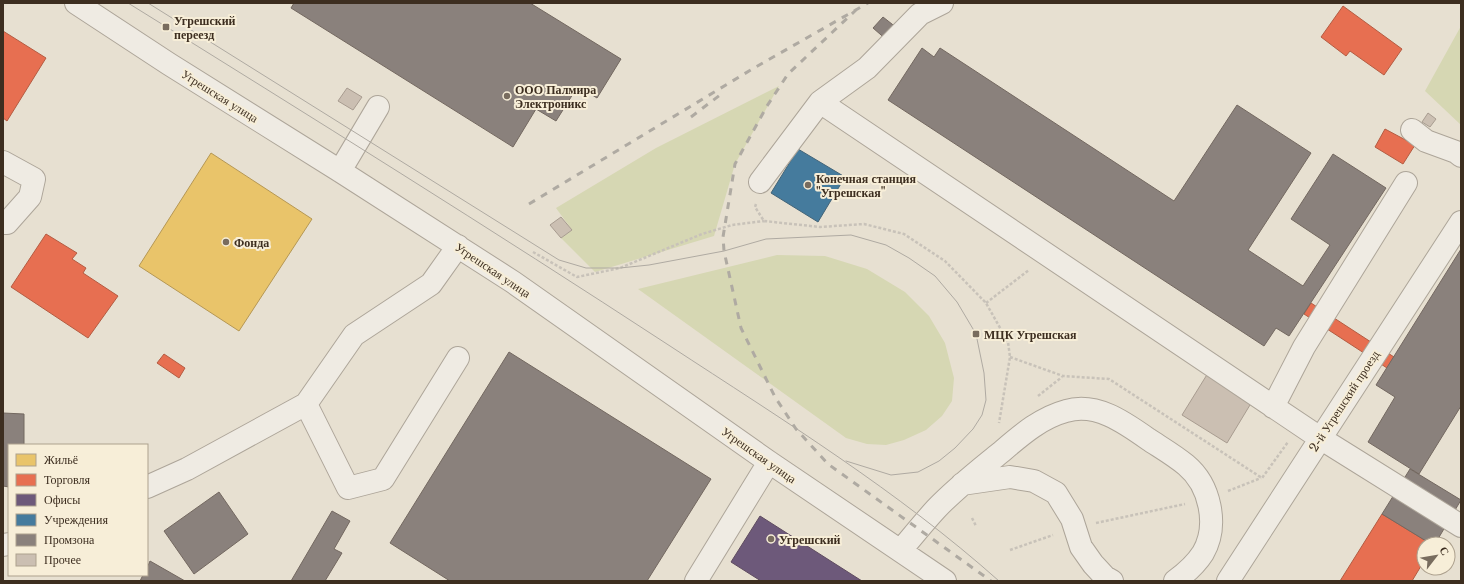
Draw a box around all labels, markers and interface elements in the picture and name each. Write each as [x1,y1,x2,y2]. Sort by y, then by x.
place label: Угрешский переезд [174,13,236,42]
marker: Угрешский переезд [161,22,171,32]
street label: Угрешская улица [179,66,262,126]
place label: ООО Палмира Электроникс [515,82,596,111]
marker: ООО Палмира Электроникс [502,91,512,101]
place label: Конечная станция "Угрешская" [816,171,917,200]
marker: Конечная станция "Угрешская" [803,180,813,190]
place label: Фонда [234,235,269,250]
marker: Фонда [221,237,231,247]
street label: Угрешская улица [452,239,534,301]
place label: МЦК Угрешская [984,327,1077,342]
marker: МЦК Угрешская [971,329,981,339]
street label: 2-й Угрешский проезд [1306,347,1382,455]
street label: Угрешская улица [719,424,800,487]
legend [8,444,148,576]
text: Жильё [44,452,78,467]
text: Торговля [44,472,91,487]
text: Офисы [44,492,80,507]
text: Учреждения [44,512,108,527]
text: Промзона [44,532,95,547]
place label: Угрешский [779,532,841,547]
marker: Угрешский [766,534,776,544]
north arrow [1416,536,1456,576]
text: С [1437,544,1453,558]
text: Прочее [44,552,81,567]

